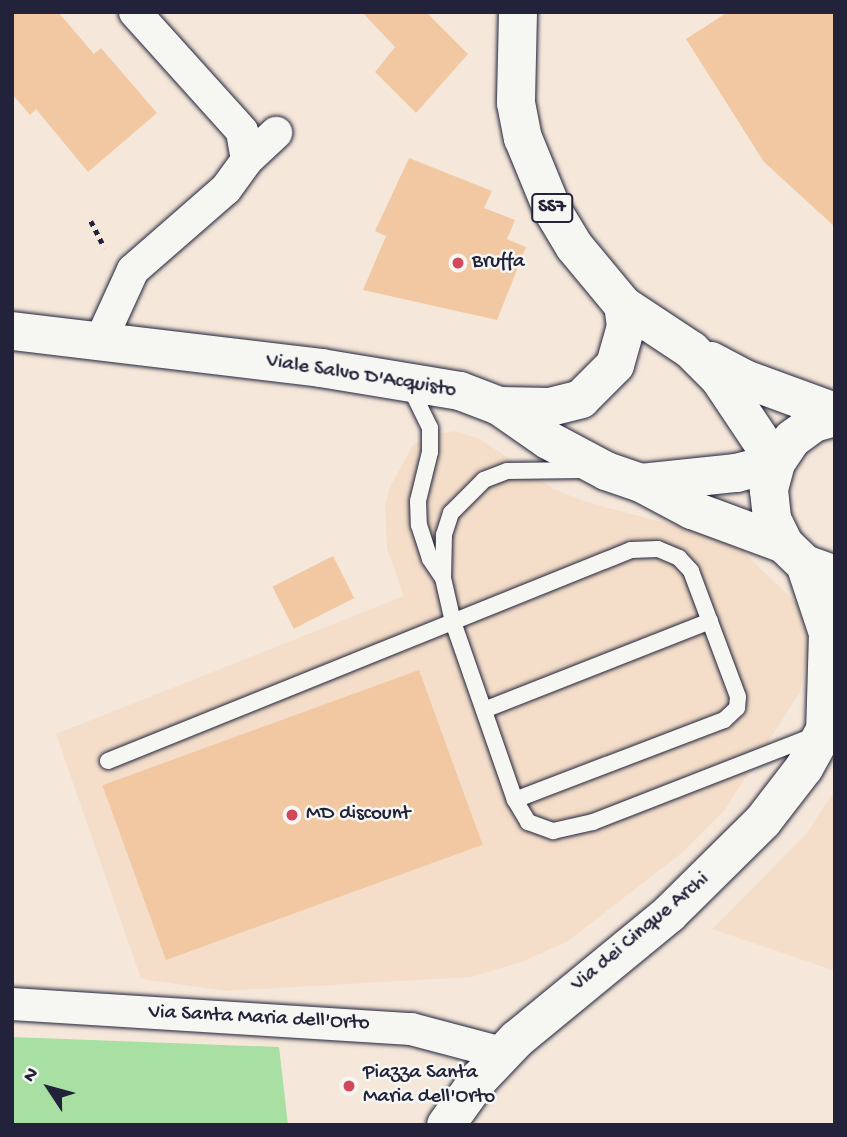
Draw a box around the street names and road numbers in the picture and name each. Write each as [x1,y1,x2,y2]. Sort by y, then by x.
road number: SS7 [531,192,573,224]
street label: Viale Salvo D'Acquisto [264,350,458,404]
street label: Via dei Cinque Archi [567,868,715,998]
street label: Via Santa Maria dell'Orto [148,1001,370,1037]

